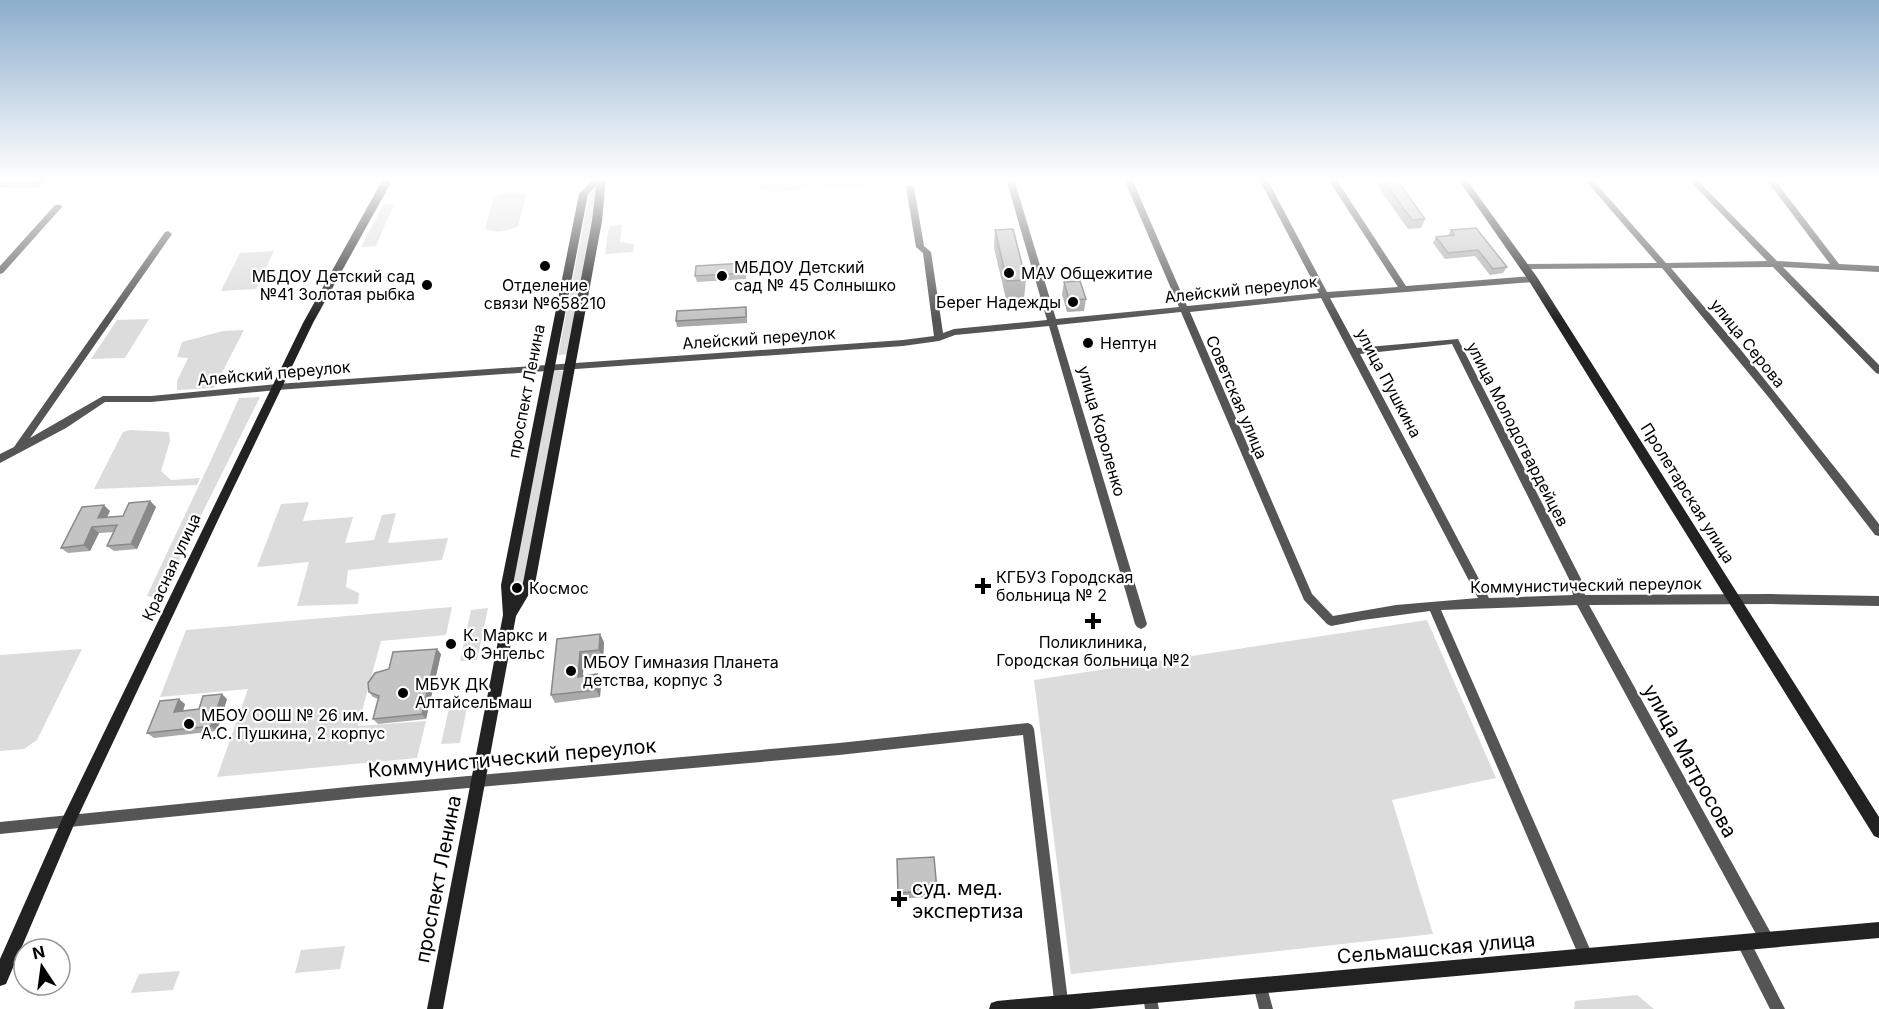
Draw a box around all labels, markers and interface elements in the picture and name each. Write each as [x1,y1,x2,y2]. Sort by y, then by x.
place label: МБДОУ Детский сад № 45 Солнышко [734,257,896,295]
marker: Отделение связи №658210 [538,259,552,273]
place label: МАУ Общежитие [1021,263,1153,283]
place label: МБДОУ Детский сад №41 Золотая рыбка [252,266,415,304]
marker: МАУ Общежитие [1002,266,1016,280]
marker: МБДОУ Детский сад № 45 Солнышко [715,269,729,283]
street label: Алейский переулок [1164,271,1319,307]
place label: Отделение связи №658210 [484,275,606,313]
marker: МБДОУ Детский сад №41 Золотая рыбка [420,278,434,292]
place label: Берег Надежды [936,292,1061,312]
marker: Берег Надежды [1066,295,1080,309]
street label: улица Серова [1706,295,1790,391]
street label: проспект Ленина [503,322,549,460]
street label: Алейский переулок [682,323,837,353]
street label: улица Пушкина [1352,325,1426,441]
street label: Советская улица [1202,332,1272,462]
place label: Нептун [1100,333,1157,353]
marker: Нептун [1081,336,1095,350]
street label: улица Молодогвардейцев [1463,338,1573,530]
street label: Алейский переулок [197,356,352,390]
street label: улица Короленко [1074,363,1130,499]
street label: Пролетарская улица [1637,419,1739,567]
street label: Красная улица [137,510,205,624]
place label: КГБУЗ Городская больница № 2 [996,567,1133,605]
street label: Коммунистический переулок [1470,573,1702,597]
marker: КГБУЗ Городская больница № 2 [974,577,992,595]
place label: Космос [529,578,589,598]
marker: Космос [510,581,524,595]
marker: Поликлиника, Городская больница №2 [1084,612,1102,630]
place label: К. Маркс и Ф Энгельс [463,625,548,663]
place label: Поликлиника, Городская больница №2 [996,632,1190,670]
marker: К. Маркс и Ф Энгельс [444,637,458,651]
place label: МБОУ Гимназия Планета детства, корпус 3 [583,652,779,690]
marker: МБОУ Гимназия Планета детства, корпус 3 [564,664,578,678]
place label: МБУК ДК Алтайсельмаш [415,674,532,712]
street label: улица Матросова [1638,680,1742,842]
marker: МБУК ДК Алтайсельмаш [396,686,410,700]
place label: МБОУ ООШ № 26 им. А.С. Пушкина, 2 корпус [201,705,386,743]
marker: МБОУ ООШ № 26 им. А.С. Пушкина, 2 корпус [182,717,196,731]
street label: Коммунистический переулок [367,733,657,783]
street label: проспект Ленина [410,793,466,965]
place label: суд. мед. экспертиза [912,876,1023,923]
marker: суд. мед. экспертиза [890,890,908,908]
street label: Сельмашская улица [1336,927,1536,969]
north arrow [12,937,72,997]
text: N [30,941,47,964]

